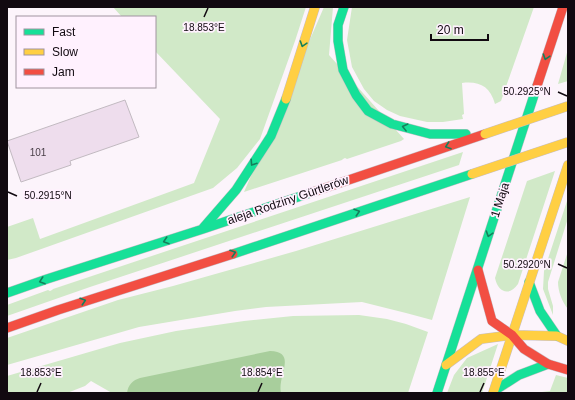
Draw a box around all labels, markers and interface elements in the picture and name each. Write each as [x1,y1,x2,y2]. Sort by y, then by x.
legend [16,16,156,88]
scale bar [431,16,488,42]
text: 18.853°E [183,22,225,33]
text: 20 m [437,23,464,37]
text: Fast [52,25,76,39]
one-way arrow [300,40,308,47]
text: Slow [52,45,78,59]
one-way arrow [543,54,551,61]
text: Jam [52,65,75,79]
text: 50.2925°N [503,86,551,97]
one-way arrow [402,123,409,132]
one-way arrow [445,141,452,150]
house number: 101 [30,147,47,158]
one-way arrow [250,159,258,166]
street label: aleja Rodziny Gürtlerów [225,173,351,227]
street label: 1 Maja [488,180,512,219]
text: 50.2915°N [24,190,72,201]
one-way arrow [353,209,360,217]
one-way arrow [485,231,494,238]
one-way arrow [162,236,169,244]
one-way arrow [230,250,237,258]
text: 50.2920°N [503,259,551,270]
one-way arrow [39,276,46,285]
one-way arrow [80,298,87,306]
text: 18.853°E [20,367,62,378]
text: 18.854°E [241,367,283,378]
text: 18.855°E [463,367,505,378]

